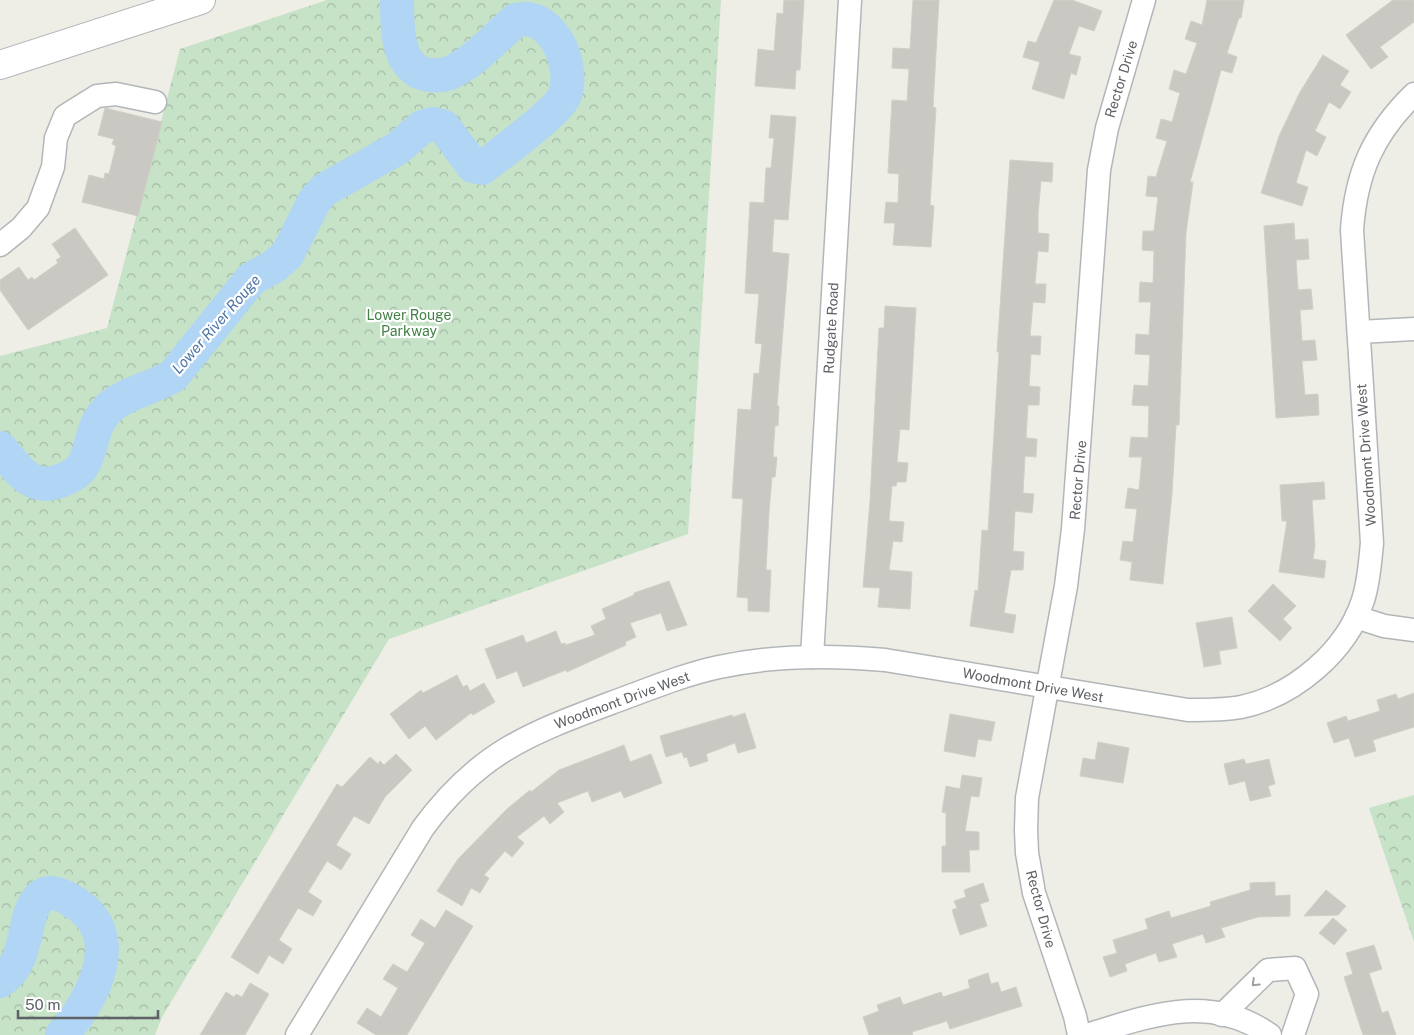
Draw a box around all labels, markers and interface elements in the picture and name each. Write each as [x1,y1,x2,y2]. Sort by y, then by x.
street label: Rector Drive [1102,38,1140,120]
water label: Lower River Rouge [168,271,264,377]
street label: Rudgate Road [821,282,841,374]
park label: Lower Rouge Parkway [367,307,451,339]
street label: Woodmont Drive West [1353,383,1379,527]
street label: Rector Drive [1067,439,1089,521]
street label: Woodmont Drive West [961,665,1105,705]
street label: Woodmont Drive West [552,668,692,732]
street label: Rector Drive [1023,868,1059,950]
one-way arrow [1252,977,1261,986]
scale bar [18,988,158,1020]
text: 50 m [25,996,60,1013]

